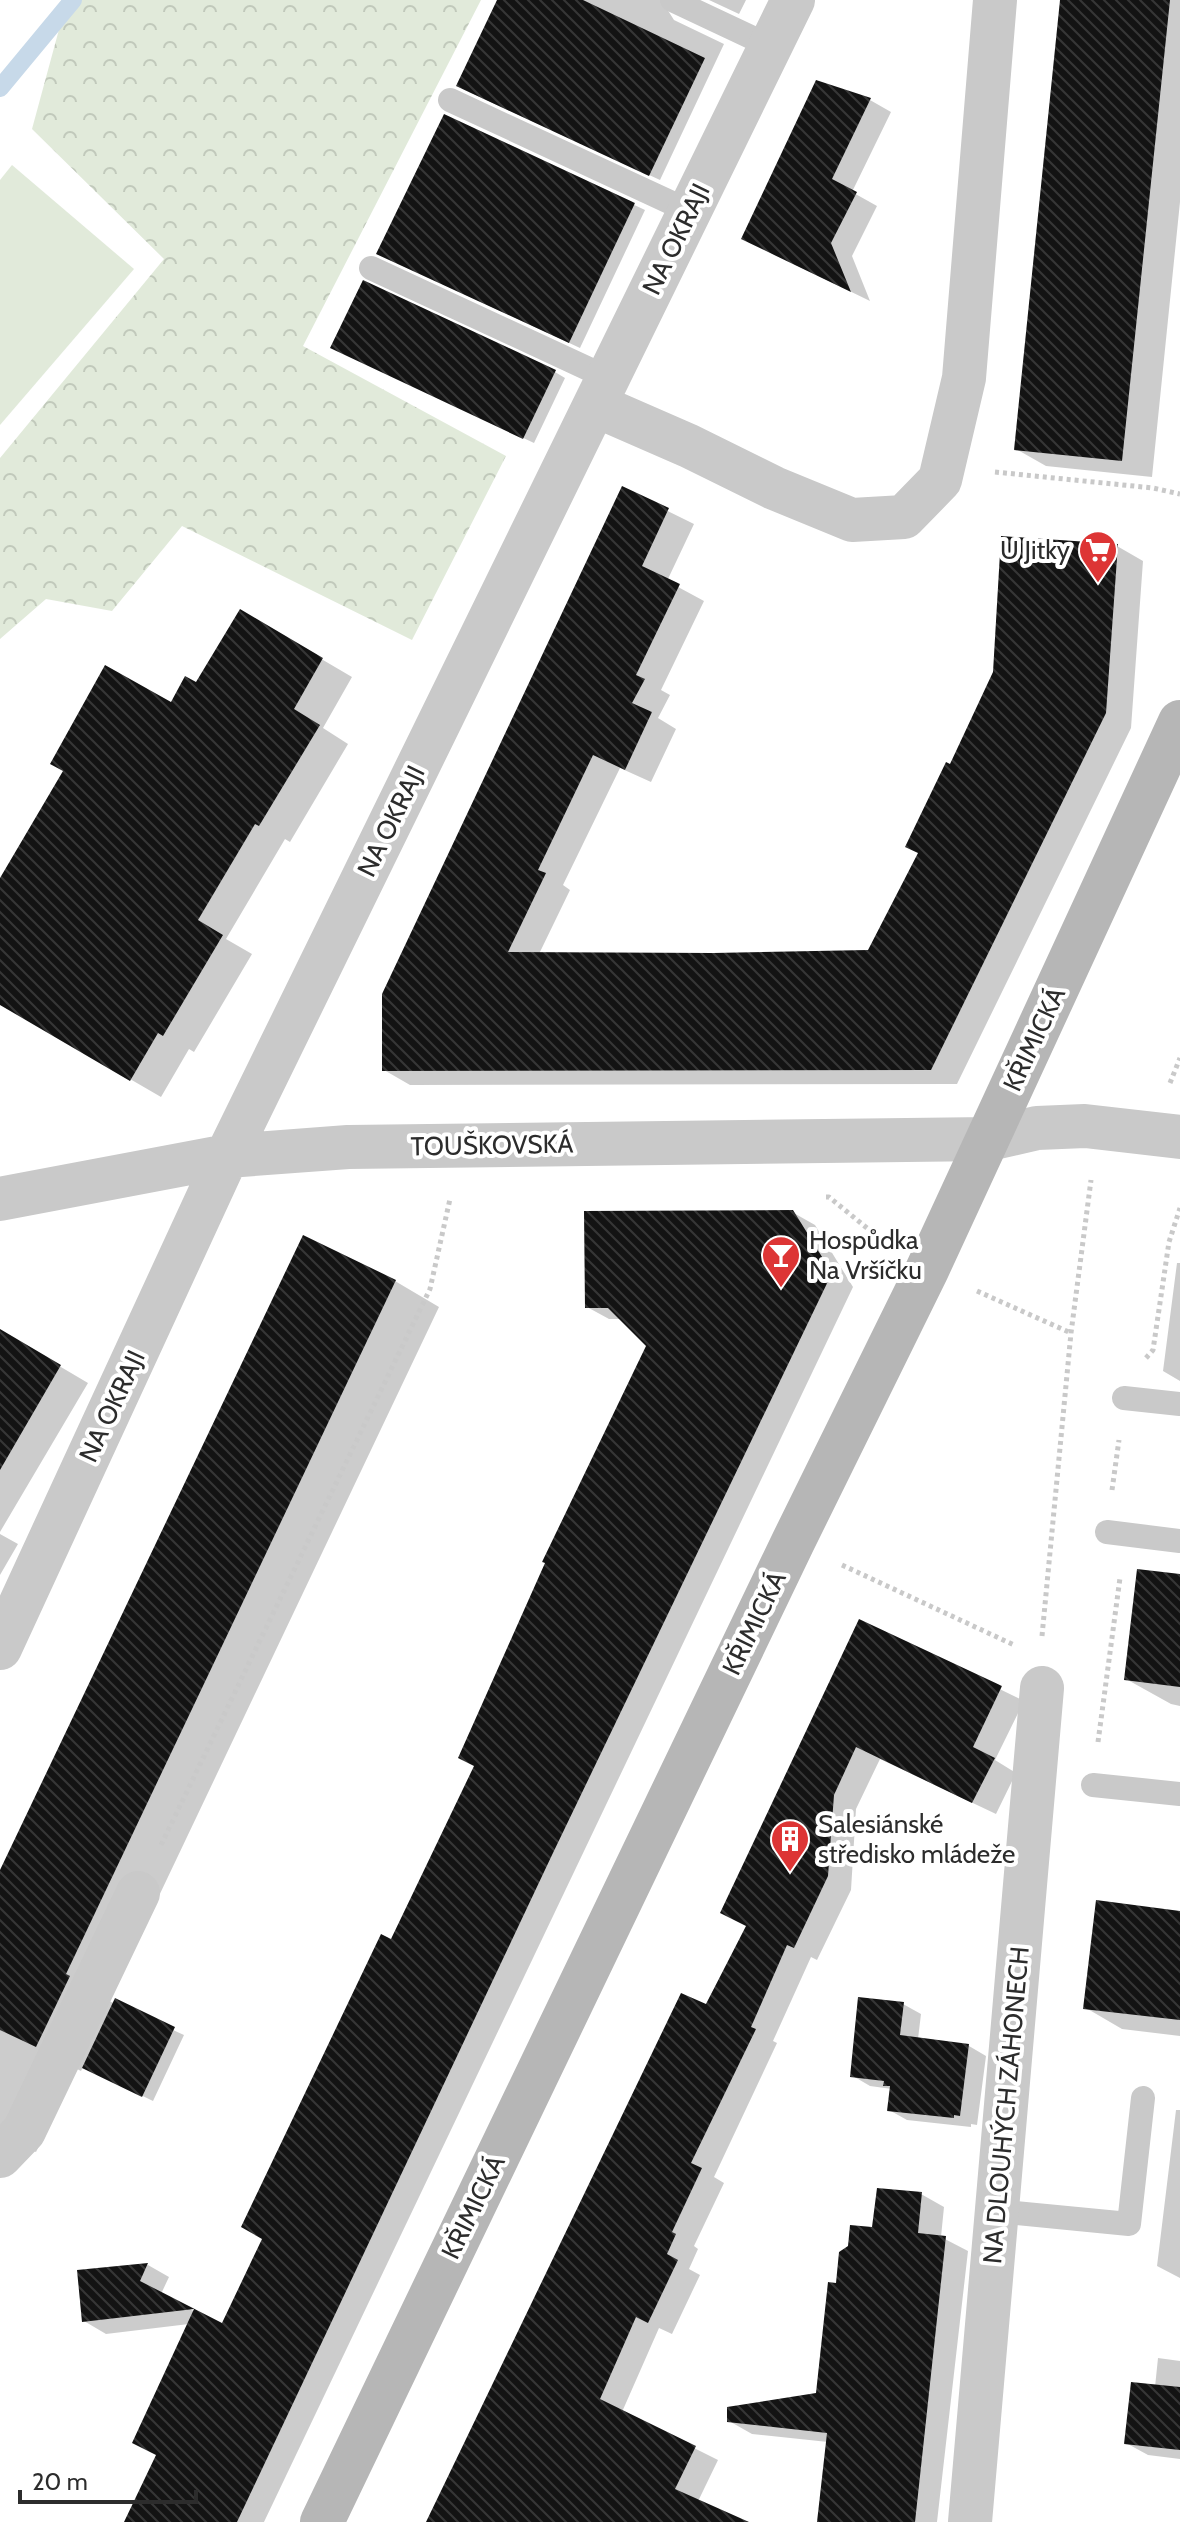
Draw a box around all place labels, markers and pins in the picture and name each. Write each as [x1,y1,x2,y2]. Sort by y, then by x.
supermarket icon: U Jitky [1077,529,1119,584]
place label: U Jitky [1000,534,1070,566]
place label: Hospůdka Na Vršíčku [809,1224,922,1286]
bar icon: Hospůdka Na Vršíčku [760,1234,802,1289]
place label: Salesiánské středisko mládeže [818,1808,1015,1870]
building icon: Salesiánské středisko mládeže [769,1818,811,1873]

